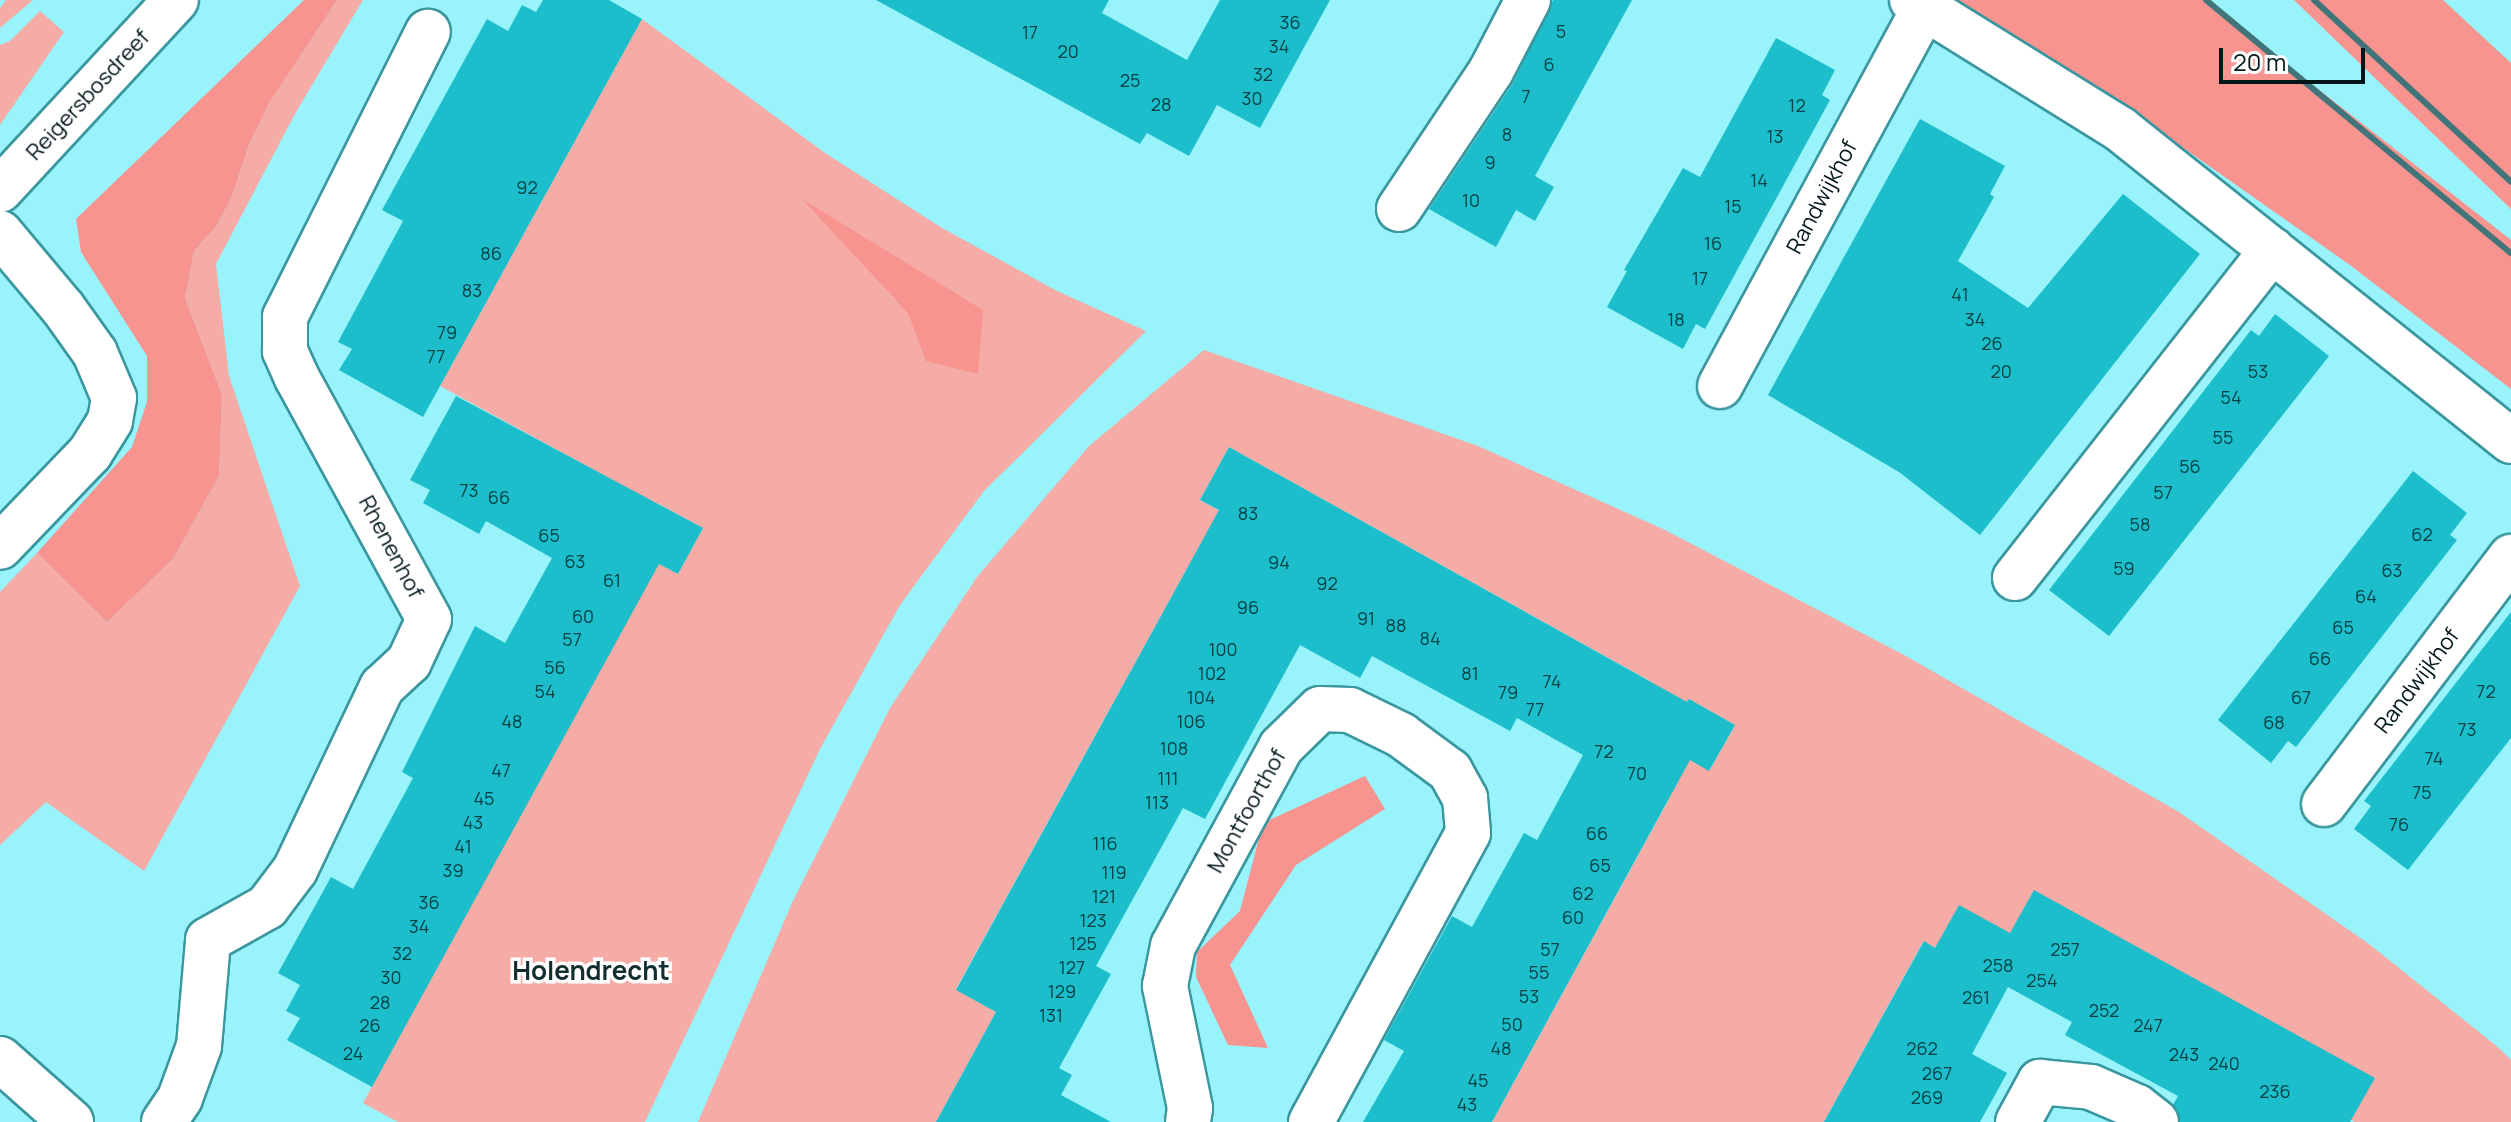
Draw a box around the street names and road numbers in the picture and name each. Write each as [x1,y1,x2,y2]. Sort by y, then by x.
street label: Reigersbosdreef [21,24,155,166]
street label: Randwijkhof [1781,136,1863,258]
street label: Rhenenhof [353,491,429,603]
street label: Randwijkhof [2369,623,2465,739]
street label: Montfoorthof [1202,745,1292,877]

